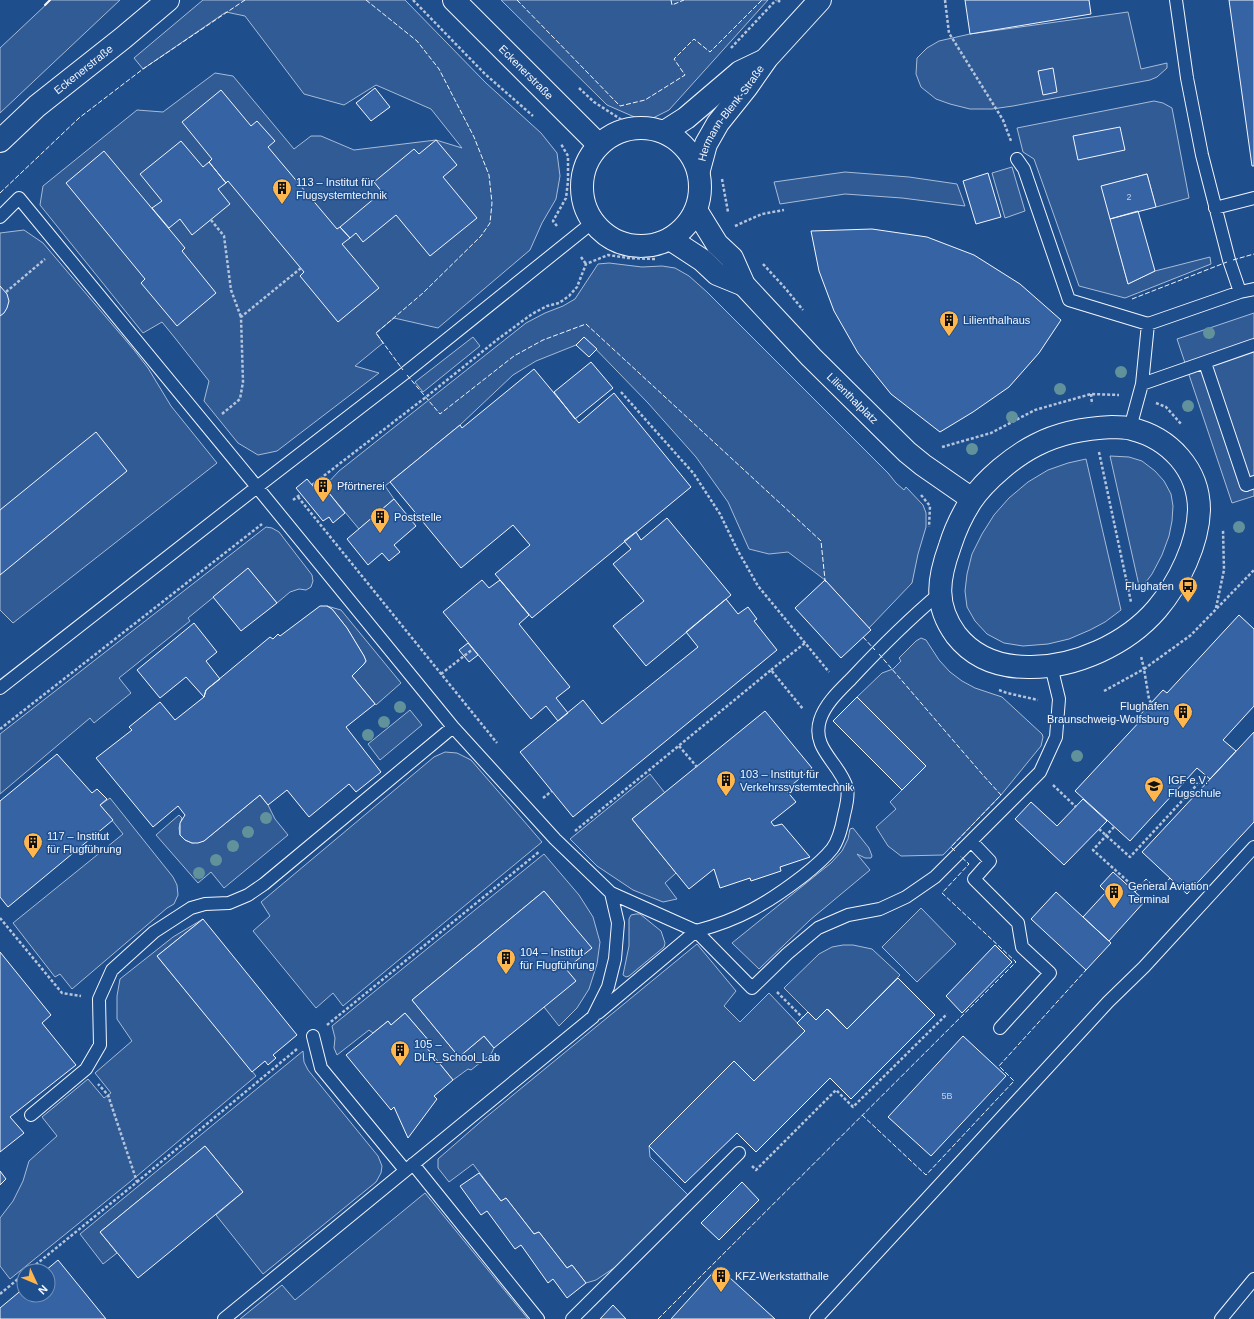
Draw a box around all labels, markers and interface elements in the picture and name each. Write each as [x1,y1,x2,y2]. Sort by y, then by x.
street label: Eckenerstraße [52,42,115,96]
street label: Eckenerstraße [497,43,556,102]
street label: Hermann-Blenk-Straße [696,63,766,163]
place label: 113 – Institut für Flugsystemtechnik [296,176,388,201]
building icon: 113 – Institut für Flugsystemtechnik [271,177,293,205]
house number: 2 [1126,192,1132,202]
building icon: Lilienthalhaus [938,309,960,337]
place label: Lilienthalhaus [963,314,1031,326]
street label: Lilienthalplatz [825,370,881,426]
building icon: Pförtnerei [312,475,334,503]
place label: Pförtnerei [337,480,385,492]
building icon: Poststelle [369,506,391,534]
place label: Poststelle [394,511,442,523]
bus stop icon: Flughafen [1177,575,1199,603]
place label: Flughafen [1125,580,1174,592]
place label: Flughafen Braunschweig-Wolfsburg [1047,700,1169,725]
building icon: Flughafen Braunschweig-Wolfsburg [1172,701,1194,729]
place label: 103 – Institut für Verkehrssystemtechnik [740,768,854,793]
building icon: 103 – Institut für Verkehrssystemtechnik [715,769,737,797]
place label: IGF e.V. Flugschule [1168,774,1221,799]
school or university icon: IGF e.V. Flugschule [1143,775,1165,803]
place label: 117 – Institut für Flugführung [47,830,122,855]
building icon: 117 – Institut für Flugführung [22,831,44,859]
place label: General Aviation Terminal [1128,880,1209,905]
building icon: General Aviation Terminal [1103,881,1125,909]
place label: 104 – Institut für Flugführung [520,946,595,971]
building icon: 104 – Institut für Flugführung [495,947,517,975]
place label: 105 – DLR_School_Lab [414,1038,500,1063]
building icon: 105 – DLR_School_Lab [389,1039,411,1067]
house number: 5B [941,1091,953,1101]
north arrow [16,1263,56,1303]
building icon: KFZ-Werkstatthalle [710,1265,732,1293]
place label: KFZ-Werkstatthalle [735,1270,829,1282]
text: N [36,1283,50,1297]

